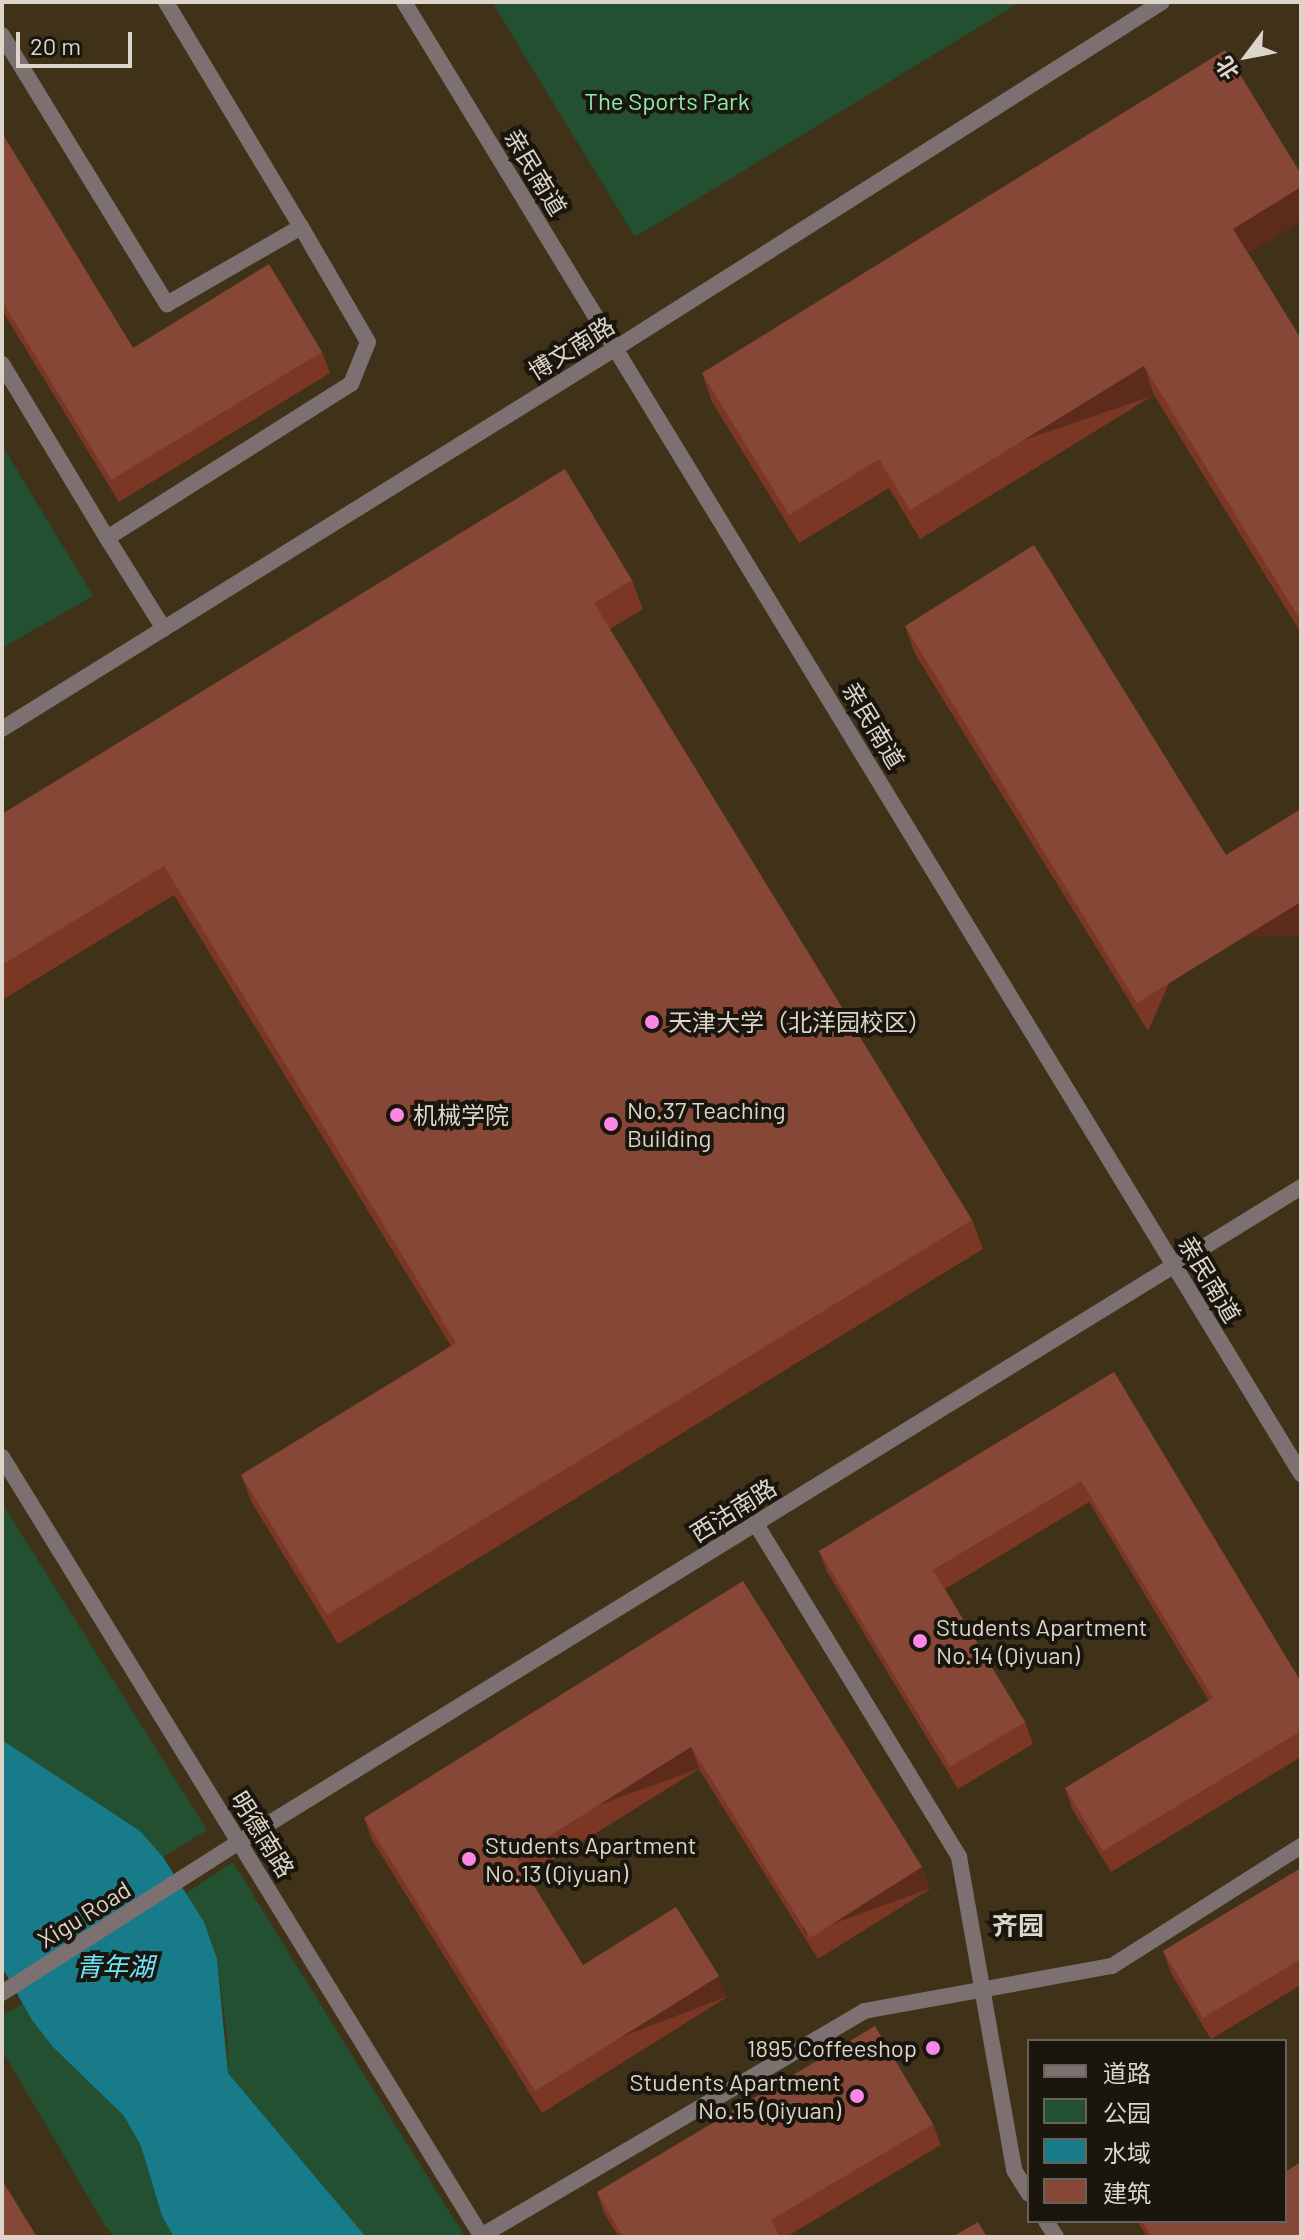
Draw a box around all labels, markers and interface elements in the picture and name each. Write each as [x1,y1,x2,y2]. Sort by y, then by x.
scale bar [20,16,136,66]
north arrow [1207,16,1287,96]
text: 20 m [30,31,81,60]
text: 北 [1210,53,1244,85]
park label: The Sports Park [584,87,750,115]
street label: 亲民南道 [499,123,573,221]
street label: 博文南路 [523,310,619,386]
street label: 亲民南道 [837,676,911,774]
place label: 天津大学（北洋园校区） [668,1008,932,1036]
marker: 天津大学（北洋园校区） [643,1013,661,1031]
place label: No.37 Teaching Building [627,1096,785,1152]
place label: 机械学院 [413,1101,509,1129]
marker: 机械学院 [388,1106,406,1124]
marker: No.37 Teaching Building [602,1115,620,1133]
street label: 亲民南道 [1173,1230,1247,1328]
street label: 西沽南路 [685,1472,781,1548]
place label: Students Apartment No.14 (Qiyuan) [936,1613,1148,1669]
marker: Students Apartment No.14 (Qiyuan) [911,1632,929,1650]
street label: 明德南路 [225,1786,301,1882]
place label: Students Apartment No.13 (Qiyuan) [485,1831,697,1887]
marker: Students Apartment No.13 (Qiyuan) [460,1850,478,1868]
street label: Xigu Road [32,1874,136,1954]
district label: 齐园 [992,1909,1044,1941]
water label: 青年湖 [76,1950,154,1982]
place label: 1895 Coffeeshop [747,2034,917,2062]
marker: 1895 Coffeeshop [924,2039,942,2057]
legend [1027,2039,1287,2223]
text: 道路 [1103,2058,1151,2087]
place label: Students Apartment No.15 (Qiyuan) [629,2068,841,2124]
marker: Students Apartment No.15 (Qiyuan) [848,2087,866,2105]
text: 公园 [1103,2098,1151,2127]
text: 水域 [1103,2138,1151,2167]
text: 建筑 [1103,2178,1151,2207]

